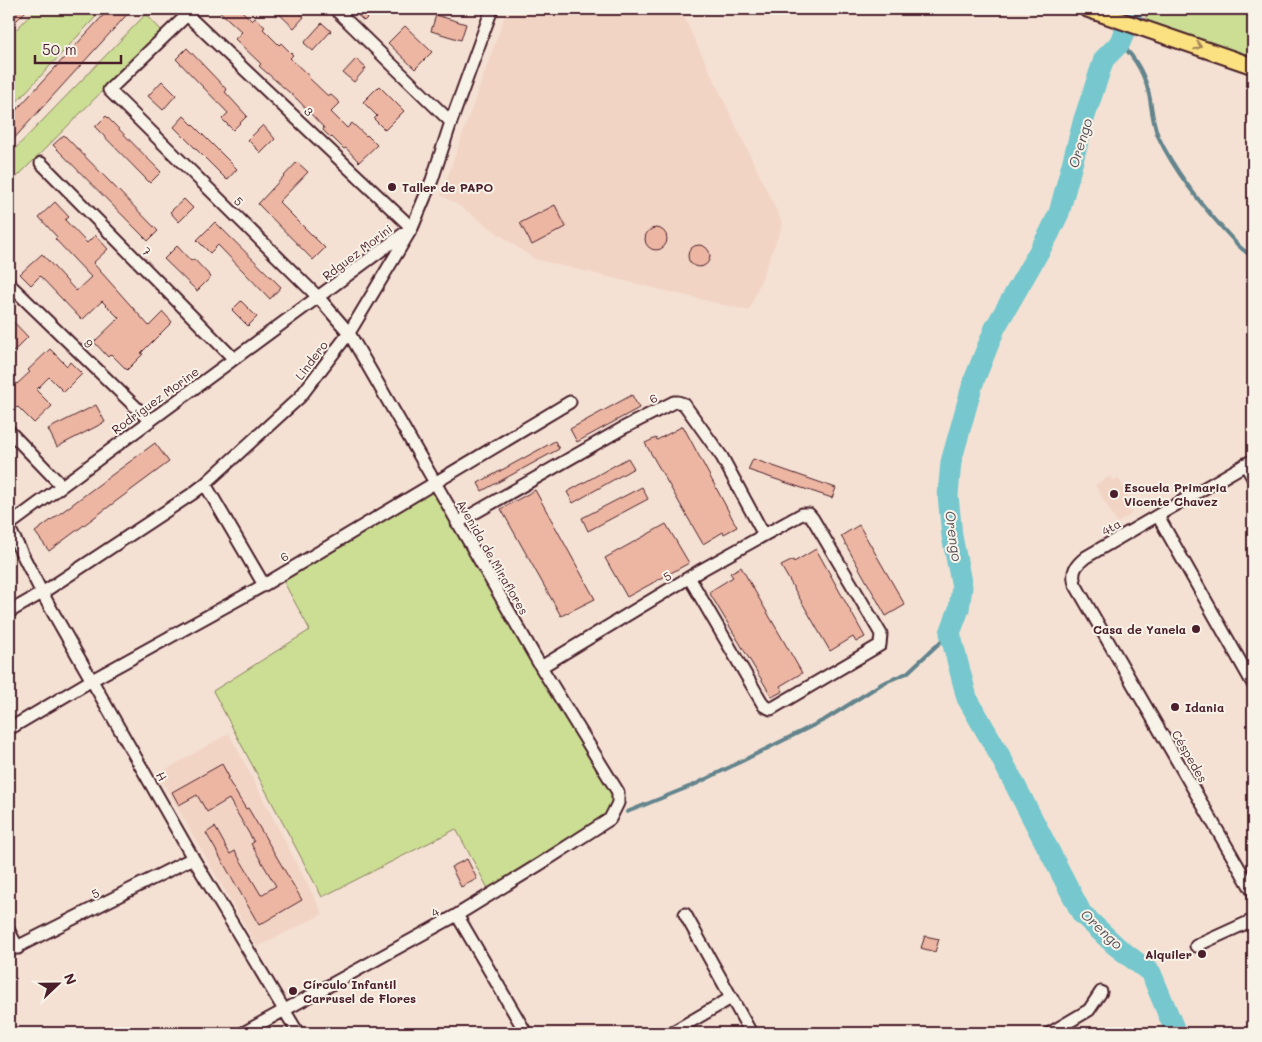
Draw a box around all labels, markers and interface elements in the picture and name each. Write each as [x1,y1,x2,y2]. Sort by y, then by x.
scale bar [35,32,121,64]
text: 50 m [42,39,77,59]
one-way arrow [1193,41,1202,51]
street label: 3 [301,103,317,119]
water label: Orengo [1063,116,1097,170]
place label: Taller de PAPO [402,179,494,195]
marker: Taller de PAPO [386,181,398,193]
street label: 5 [231,193,247,209]
street label: Rdguez Morini [319,220,395,284]
street label: 7 [139,243,155,259]
street label: 9 [81,335,97,351]
street label: Lindero [291,337,331,383]
street label: Rodríguez Morine [108,363,202,437]
street label: 6 [646,389,660,407]
place label: Escuela Primaria Vicente Chavez [1124,479,1227,509]
marker: Escuela Primaria Vicente Chavez [1108,488,1120,500]
street label: Avenida de Miraflores [454,497,532,617]
water label: Orengo [941,509,967,563]
street label: 4ta [1098,515,1124,539]
street label: 6 [277,547,291,565]
street label: 5 [660,567,674,585]
place label: Casa de Yanela [1093,621,1186,637]
marker: Casa de Yanela [1190,623,1202,635]
place label: Idania [1185,699,1224,715]
marker: Idania [1169,701,1181,713]
street label: Céspedes [1169,727,1211,785]
street label: H [153,768,171,784]
street label: 5 [88,884,102,902]
street label: 4 [428,903,442,921]
water label: Orengo [1077,905,1127,953]
place label: Alquiler [1145,946,1192,962]
marker: Alquiler [1196,948,1208,960]
north arrow [32,960,82,1010]
text: N [60,970,81,987]
place label: Círculo Infantil Carrusel de Flores [303,976,416,1006]
marker: Círculo Infantil Carrusel de Flores [287,985,299,997]

